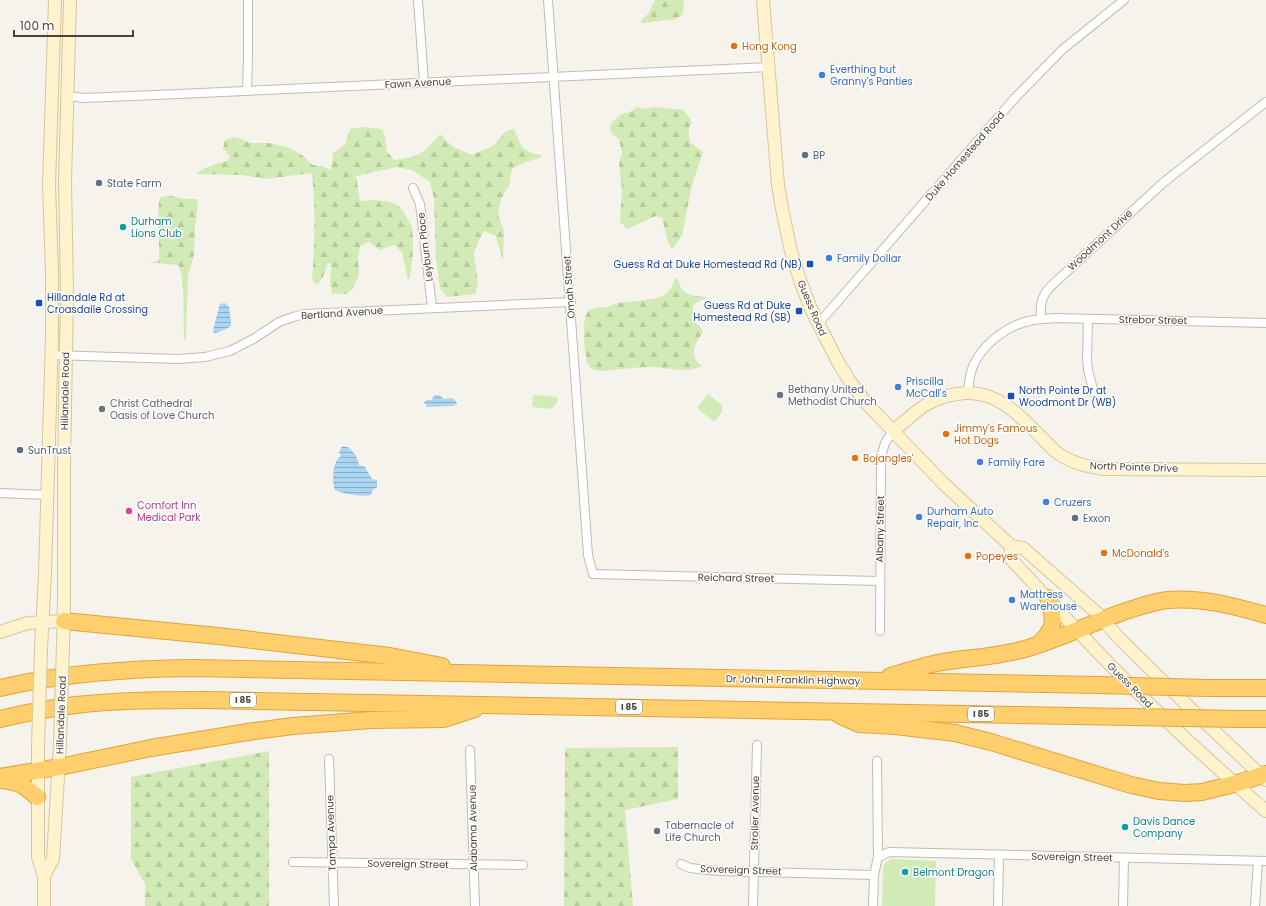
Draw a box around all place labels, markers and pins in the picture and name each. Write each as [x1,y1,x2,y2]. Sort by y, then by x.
place label: Hong Kong [742,39,797,54]
marker: Hong Kong [729,41,739,51]
place label: Everthing but Granny's Panties [830,62,913,89]
marker: Everthing but Granny's Panties [817,70,827,80]
place label: BP [813,148,825,163]
marker: BP [800,150,810,160]
place label: State Farm [107,176,162,191]
marker: State Farm [94,178,104,188]
place label: Durham Lions Club [131,214,182,241]
marker: Durham Lions Club [118,222,128,232]
place label: Family Dollar [837,251,901,266]
marker: Family Dollar [824,253,834,263]
place label: Guess Rd at Duke Homestead Rd (NB) [614,257,802,272]
marker: Guess Rd at Duke Homestead Rd (NB) [805,259,815,269]
place label: Hillandale Rd at Croasdaile Crossing [47,290,148,317]
marker: Hillandale Rd at Croasdaile Crossing [34,298,44,308]
place label: Guess Rd at Duke Homestead Rd (SB) [693,298,791,325]
marker: Guess Rd at Duke Homestead Rd (SB) [794,306,804,316]
place label: Priscilla McCall's [906,374,947,401]
place label: Bethany United Methodist Church [788,382,877,409]
marker: Priscilla McCall's [893,382,903,392]
place label: North Pointe Dr at Woodmont Dr (WB) [1019,383,1116,410]
marker: Bethany United Methodist Church [775,390,785,400]
marker: North Pointe Dr at Woodmont Dr (WB) [1006,391,1016,401]
place label: Christ Cathedral Oasis of Love Church [110,396,214,423]
marker: Christ Cathedral Oasis of Love Church [97,404,107,414]
place label: Jimmy's Famous Hot Dogs [954,421,1038,448]
marker: Jimmy's Famous Hot Dogs [941,429,951,439]
place label: SunTrust [28,443,71,458]
marker: SunTrust [15,445,25,455]
place label: Bojangles' [863,451,914,466]
marker: Bojangles' [850,453,860,463]
place label: Family Fare [988,455,1045,470]
marker: Family Fare [975,457,985,467]
place label: Cruzers [1054,495,1092,510]
marker: Cruzers [1041,497,1051,507]
place label: Comfort Inn Medical Park [137,498,201,525]
place label: Durham Auto Repair, Inc [927,504,994,531]
marker: Comfort Inn Medical Park [124,506,134,516]
place label: Exxon [1083,511,1111,526]
marker: Durham Auto Repair, Inc [914,512,924,522]
marker: Exxon [1070,513,1080,523]
place label: McDonald's [1112,546,1169,561]
marker: McDonald's [1099,548,1109,558]
place label: Popeyes [976,549,1018,564]
marker: Popeyes [963,551,973,561]
place label: Mattress Warehouse [1020,587,1077,614]
marker: Mattress Warehouse [1007,595,1017,605]
place label: Davis Dance Company [1133,814,1195,841]
place label: Tabernacle of Life Church [665,818,734,845]
marker: Davis Dance Company [1120,822,1130,832]
marker: Tabernacle of Life Church [652,826,662,836]
place label: Belmont Dragon [913,865,994,880]
marker: Belmont Dragon [900,867,910,877]

